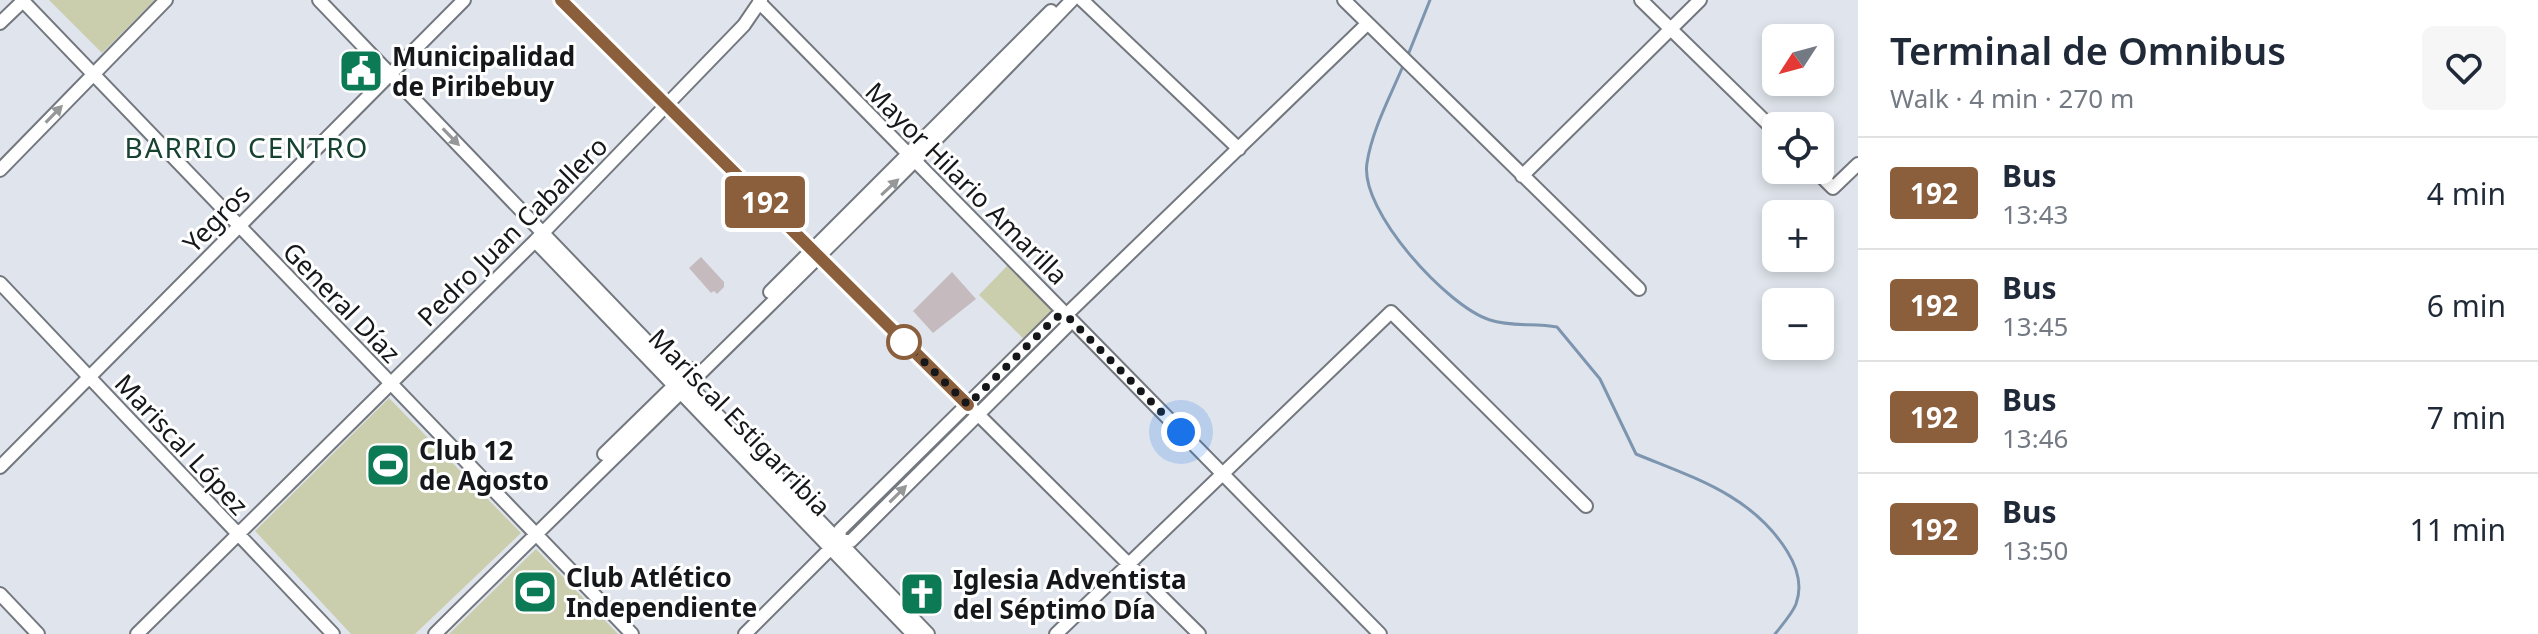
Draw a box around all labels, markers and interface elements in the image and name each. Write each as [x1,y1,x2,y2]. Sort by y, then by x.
north arrow [1762,24,1834,96]
map controls [1762,24,1834,360]
text: Terminal de Omnibus [1890,24,2286,76]
button: heart [2422,26,2506,110]
place label: Municipalidad de Piribebuy [392,38,575,104]
public building icon: Municipalidad de Piribebuy [337,47,385,95]
street label: Mayor Hilario Amarilla [858,74,1076,292]
text: Walk · 4 min · 270 m [1890,80,2134,116]
one-way arrow [44,105,63,124]
button: locate [1762,112,1834,184]
one-way arrow [442,127,460,146]
district label: BARRIO CENTRO [125,128,369,166]
street label: Pedro Juan Caballero [409,128,615,334]
text: Bus [2002,155,2057,196]
text: 4 min [2427,173,2506,214]
text: 192 [1910,174,1958,212]
street label: Yegros [174,176,258,260]
line badge: 192 [719,176,811,228]
one-way arrow [881,178,900,196]
text: 192 [741,183,789,221]
text: 13:43 [2002,196,2068,232]
button: + [1762,200,1834,272]
street label: General Díaz [275,234,409,370]
text: Bus [2002,267,2057,308]
text: 6 min [2427,285,2506,326]
text: 192 [1910,286,1958,324]
button: − [1762,288,1834,360]
text: 13:45 [2002,308,2068,344]
street label: Mariscal Estigarribia [641,320,839,524]
unlabelled marker [887,325,921,359]
street label: Mariscal López [107,366,257,522]
text: Bus [2002,379,2057,420]
text: 7 min [2427,397,2506,438]
text: 192 [1910,398,1958,436]
your location [1161,412,1201,452]
text: 13:46 [2002,420,2068,456]
place label: Club 12 de Agosto [419,432,549,498]
sports icon: Club 12 de Agosto [364,441,412,489]
one-way arrow [888,485,907,504]
text: Bus [2002,491,2057,532]
text: 11 min [2410,509,2506,550]
text: 192 [1910,510,1958,548]
text: 13:50 [2002,532,2068,568]
place label: Club Atlético Independiente [566,559,757,625]
place label: Iglesia Adventista del Séptimo Día [953,561,1187,627]
sports icon: Club Atlético Independiente [511,568,559,616]
church icon: Iglesia Adventista del Séptimo Día [898,570,946,618]

